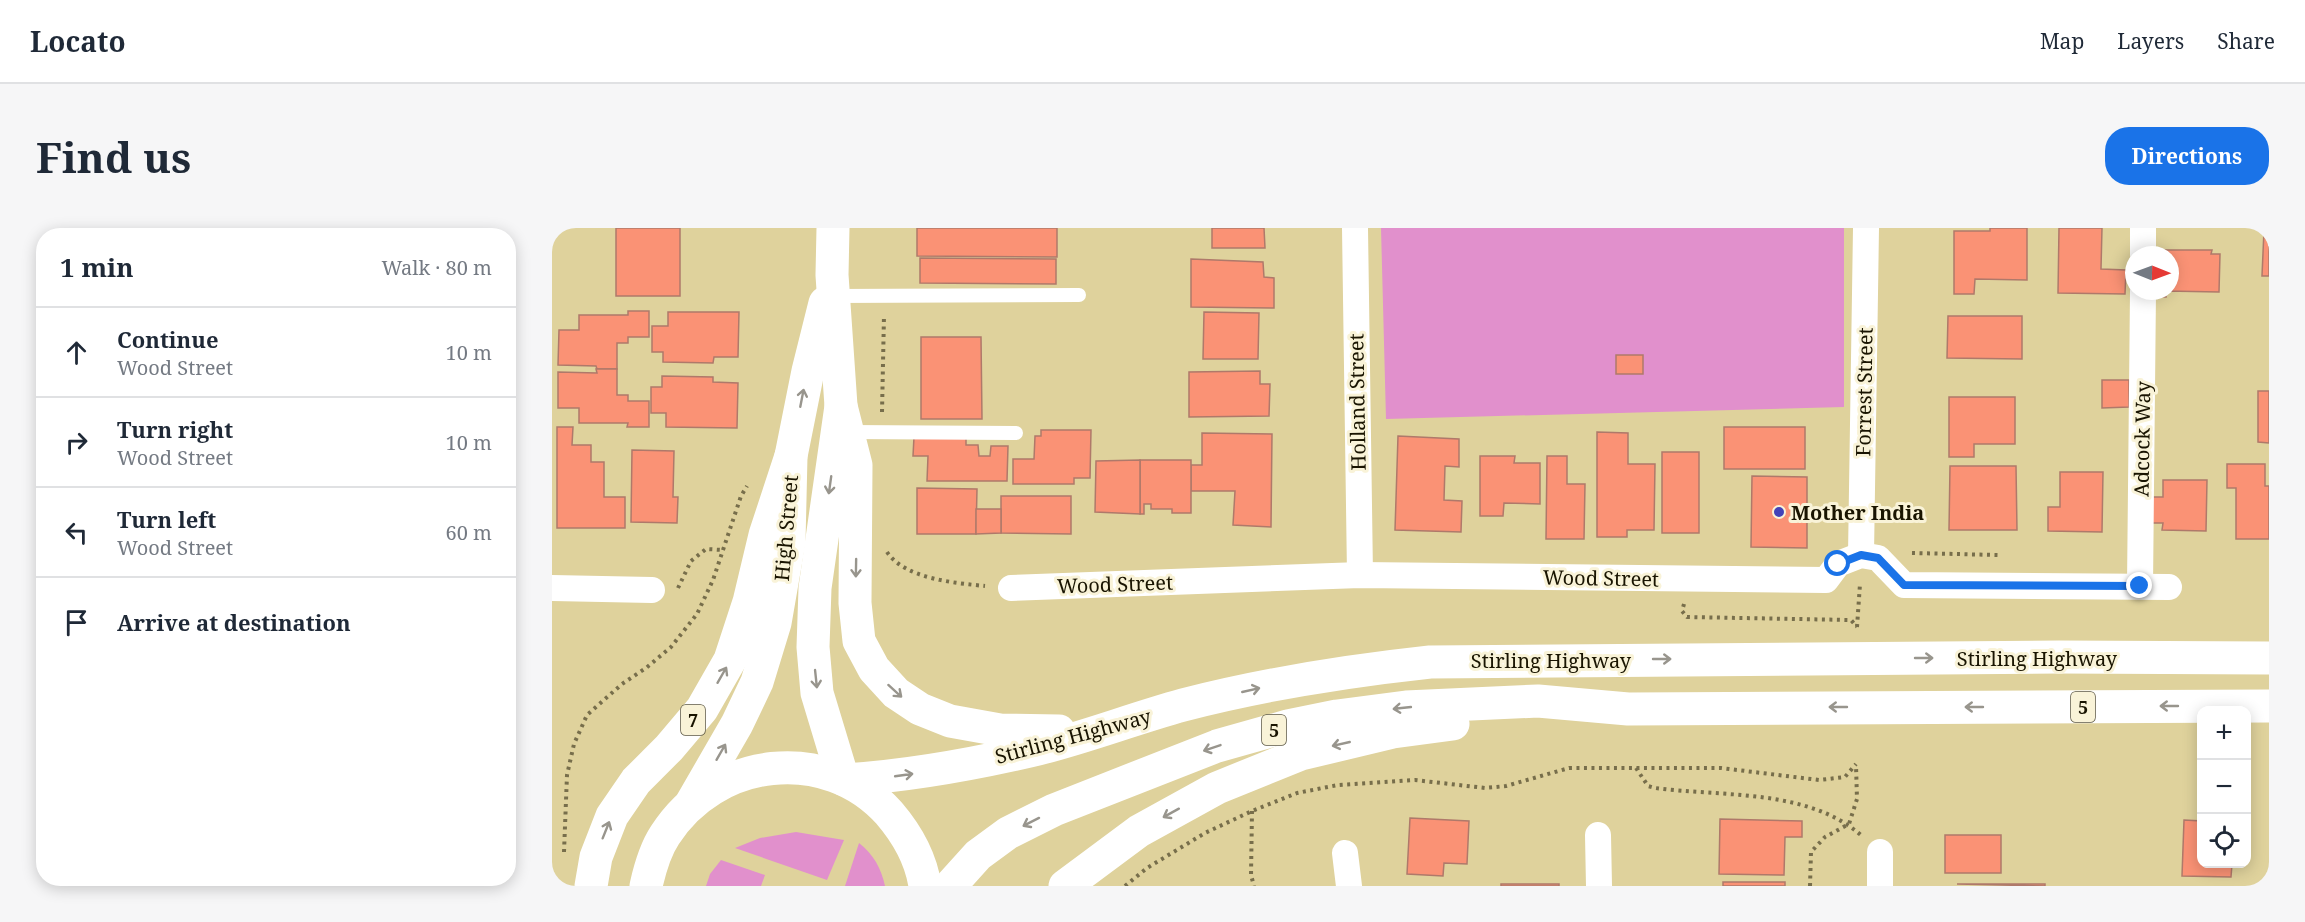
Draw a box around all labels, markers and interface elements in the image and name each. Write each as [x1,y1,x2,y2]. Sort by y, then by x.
text: Locato [30,22,126,60]
text: Map [2040,27,2084,55]
text: Layers [2117,27,2184,55]
text: Share [2217,27,2275,55]
button: Directions [2105,127,2269,185]
text: Find us [36,128,191,185]
north arrow [2125,246,2179,300]
text: 1 min [60,249,134,285]
text: Walk · 80 m [381,254,492,281]
text: Continue [117,324,219,354]
street label: Forrest Street [1849,327,1879,457]
street label: Holland Street [1342,333,1372,471]
icon: ahead [60,336,93,369]
text: 10 m [446,339,492,366]
text: Wood Street [117,354,233,381]
street label: Adcock Way [2127,380,2157,497]
one-way arrow [797,389,808,409]
text: Turn right [117,414,233,444]
icon: right [60,426,93,459]
text: 10 m [446,429,492,456]
text: Wood Street [117,444,233,471]
street label: High Street [768,474,804,582]
one-way arrow [824,475,835,494]
place label: Mother India [1791,499,1924,526]
text: Turn left [117,504,216,534]
marker: Mother India [1772,505,1786,519]
icon: left [60,516,93,549]
text: 60 m [446,519,492,546]
text: Wood Street [117,534,233,561]
route start [1824,550,1850,576]
one-way arrow [850,557,861,577]
street label: Wood Street [1543,563,1659,593]
street label: Wood Street [1057,568,1173,600]
route end [2126,572,2152,598]
icon: arrive [60,606,93,639]
text: Arrive at destination [117,607,351,637]
street label: Stirling Highway [1957,645,2118,672]
street label: Stirling Highway [1471,647,1632,674]
one-way arrow [1914,652,1934,664]
one-way arrow [1651,654,1671,665]
one-way arrow [716,667,728,684]
one-way arrow [811,668,822,688]
one-way arrow [888,684,903,698]
one-way arrow [1241,684,1260,695]
road number: 5 [2071,692,2095,722]
one-way arrow [2159,700,2179,712]
one-way arrow [1828,701,1848,713]
one-way arrow [1964,701,1984,713]
street label: Stirling Highway [992,702,1155,770]
one-way arrow [1392,703,1412,714]
road number: 7 [681,705,705,735]
map controls [2197,706,2251,868]
button: + [2197,706,2251,760]
road number: 5 [1262,715,1286,745]
one-way arrow [1332,739,1351,751]
one-way arrow [716,743,727,761]
one-way arrow [1203,744,1221,755]
button: − [2197,760,2251,814]
one-way arrow [893,770,913,781]
one-way arrow [1163,808,1181,819]
button: locate [2197,814,2251,868]
one-way arrow [1022,816,1040,828]
one-way arrow [601,821,612,840]

